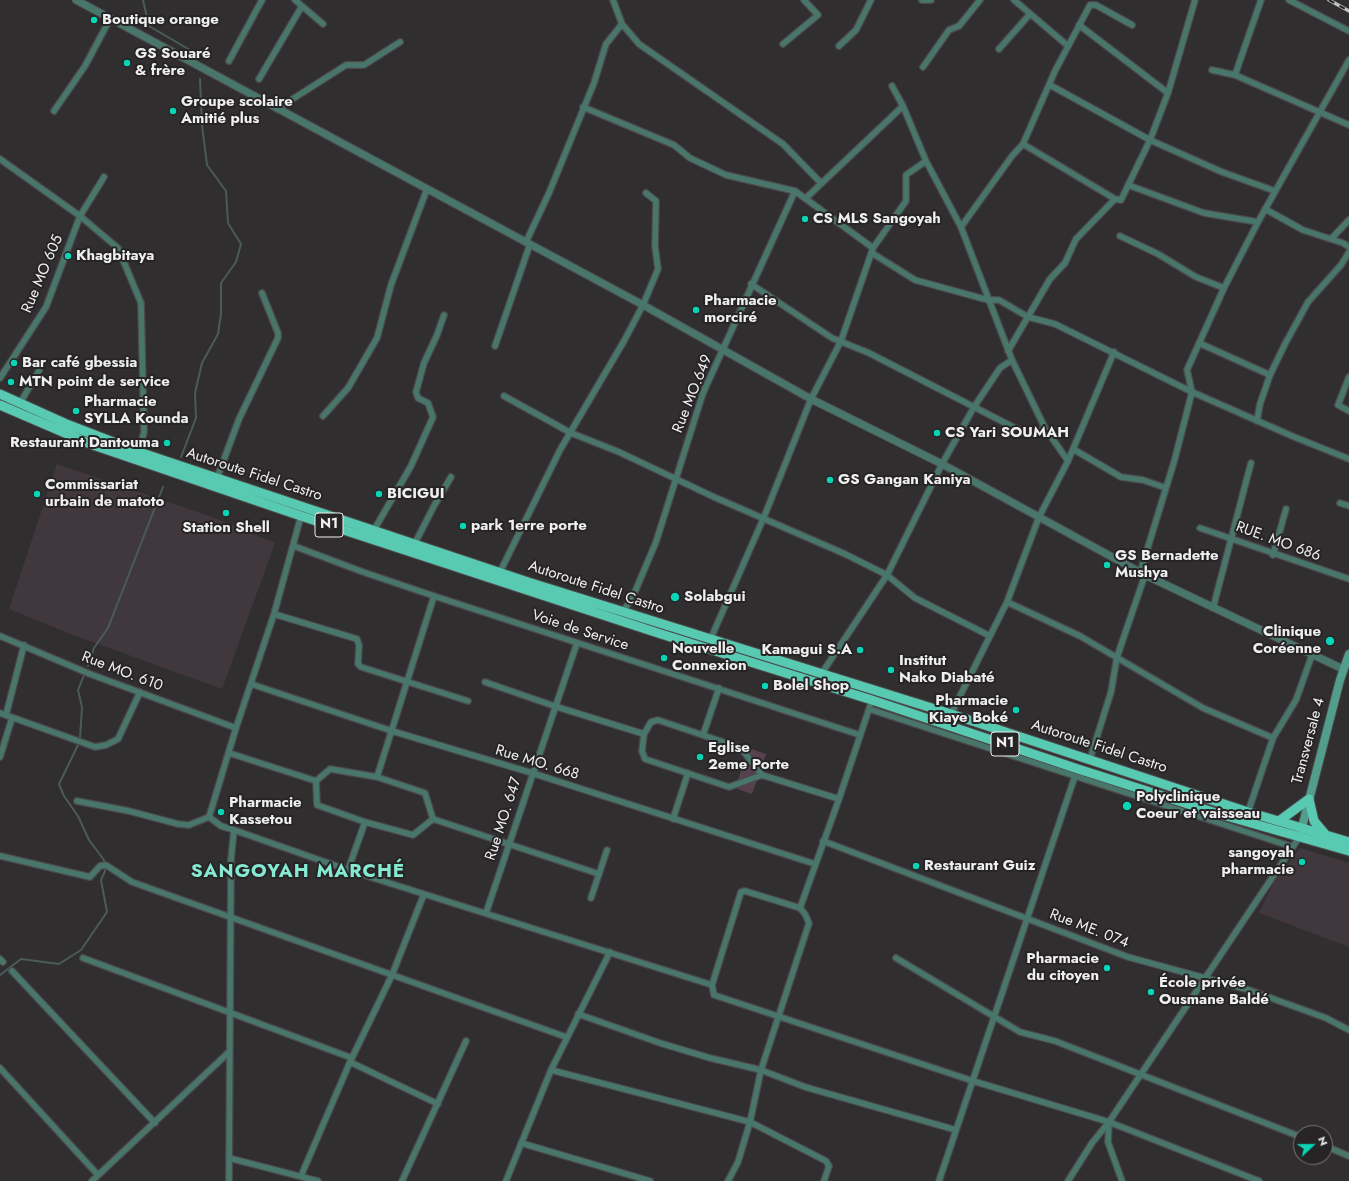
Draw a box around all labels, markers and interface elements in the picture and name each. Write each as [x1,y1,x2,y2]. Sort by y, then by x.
place label: Boutique orange [102,11,219,29]
marker: Boutique orange [89,15,99,25]
place label: GS Souaré & frère [135,45,211,80]
marker: GS Souaré & frère [122,58,132,68]
place label: Groupe scolaire Amitié plus [181,93,293,128]
marker: Groupe scolaire Amitié plus [168,106,178,116]
place label: CS MLS Sangoyah [813,210,941,228]
marker: CS MLS Sangoyah [800,214,810,224]
street label: Rue MO 605 [18,232,68,316]
place label: Khagbitaya [76,247,154,265]
marker: Khagbitaya [63,251,73,261]
place label: Pharmacie morciré [704,292,777,327]
marker: Pharmacie morciré [691,305,701,315]
street label: Rue MO.649 [669,352,717,436]
place label: Bar café gbessia [22,354,137,372]
marker: Bar café gbessia [9,358,19,368]
place label: MTN point de service [19,373,170,391]
marker: MTN point de service [6,377,16,387]
place label: Pharmacie SYLLA Kounda [84,393,189,428]
marker: Pharmacie SYLLA Kounda [71,406,81,416]
place label: CS Yari SOUMAH [945,424,1069,442]
marker: CS Yari SOUMAH [932,428,942,438]
place label: Restaurant Dantouma [10,434,159,452]
marker: Restaurant Dantouma [162,438,172,448]
street label: Autoroute Fidel Castro [184,445,324,505]
place label: GS Gangan Kaniya [838,471,971,489]
marker: GS Gangan Kaniya [825,475,835,485]
place label: Commissariat urbain de matoto [45,476,164,511]
place label: BICIGUI [387,485,445,503]
marker: Commissariat urbain de matoto [32,489,42,499]
marker: BICIGUI [374,489,384,499]
marker: Station Shell [221,508,231,518]
road number: N1 [315,513,343,537]
place label: park 1erre porte [471,517,587,535]
street label: RUE. MO 686 [1233,518,1323,566]
place label: Station Shell [182,519,270,537]
marker: park 1erre porte [458,521,468,531]
place label: GS Bernadette Mushya [1115,547,1218,582]
street label: Autoroute Fidel Castro [526,558,666,618]
marker: GS Bernadette Mushya [1102,560,1112,570]
place label: Solabgui [684,588,746,606]
marker: Solabgui [669,591,681,603]
street label: Voie de Service [529,607,631,655]
place label: Clinique Coréenne [1253,623,1321,658]
marker: Clinique Coréenne [1324,635,1336,647]
place label: Nouvelle Connexion [672,640,747,675]
place label: Kamagui S.A [761,641,852,659]
marker: Kamagui S.A [855,645,865,655]
street label: Rue MO. 610 [79,648,165,696]
place label: Institut Nako Diabaté [899,652,995,687]
marker: Nouvelle Connexion [659,653,669,663]
marker: Institut Nako Diabaté [886,665,896,675]
place label: Bolel Shop [773,677,849,695]
marker: Bolel Shop [760,681,770,691]
place label: Pharmacie Kiaye Boké [929,692,1008,727]
street label: Transversale 4 [1289,696,1329,786]
marker: Pharmacie Kiaye Boké [1011,705,1021,715]
street label: Autoroute Fidel Castro [1029,717,1169,777]
road number: N1 [991,732,1019,756]
place label: Eglise 2eme Porte [708,739,789,774]
street label: Rue MO. 668 [493,742,581,784]
marker: Eglise 2eme Porte [695,752,705,762]
street label: Rue MO. 647 [482,775,526,863]
place label: Polyclinique Coeur et vaisseau [1136,788,1260,823]
place label: Pharmacie Kassetou [229,794,302,829]
marker: Polyclinique Coeur et vaisseau [1121,800,1133,812]
marker: Pharmacie Kassetou [216,807,226,817]
place label: sangoyah pharmacie [1221,844,1294,879]
place label: Restaurant Guiz [924,857,1036,875]
marker: sangoyah pharmacie [1297,857,1307,867]
district label: SANGOYAH MARCHÉ [191,861,405,883]
marker: Restaurant Guiz [911,861,921,871]
street label: Rue ME. 074 [1047,906,1131,952]
place label: Pharmacie du citoyen [1026,950,1099,985]
marker: Pharmacie du citoyen [1102,963,1112,973]
place label: École privée Ousmane Baldé [1159,974,1269,1009]
marker: École privée Ousmane Baldé [1146,987,1156,997]
north arrow [1293,1125,1333,1165]
text: N [1314,1134,1332,1148]

